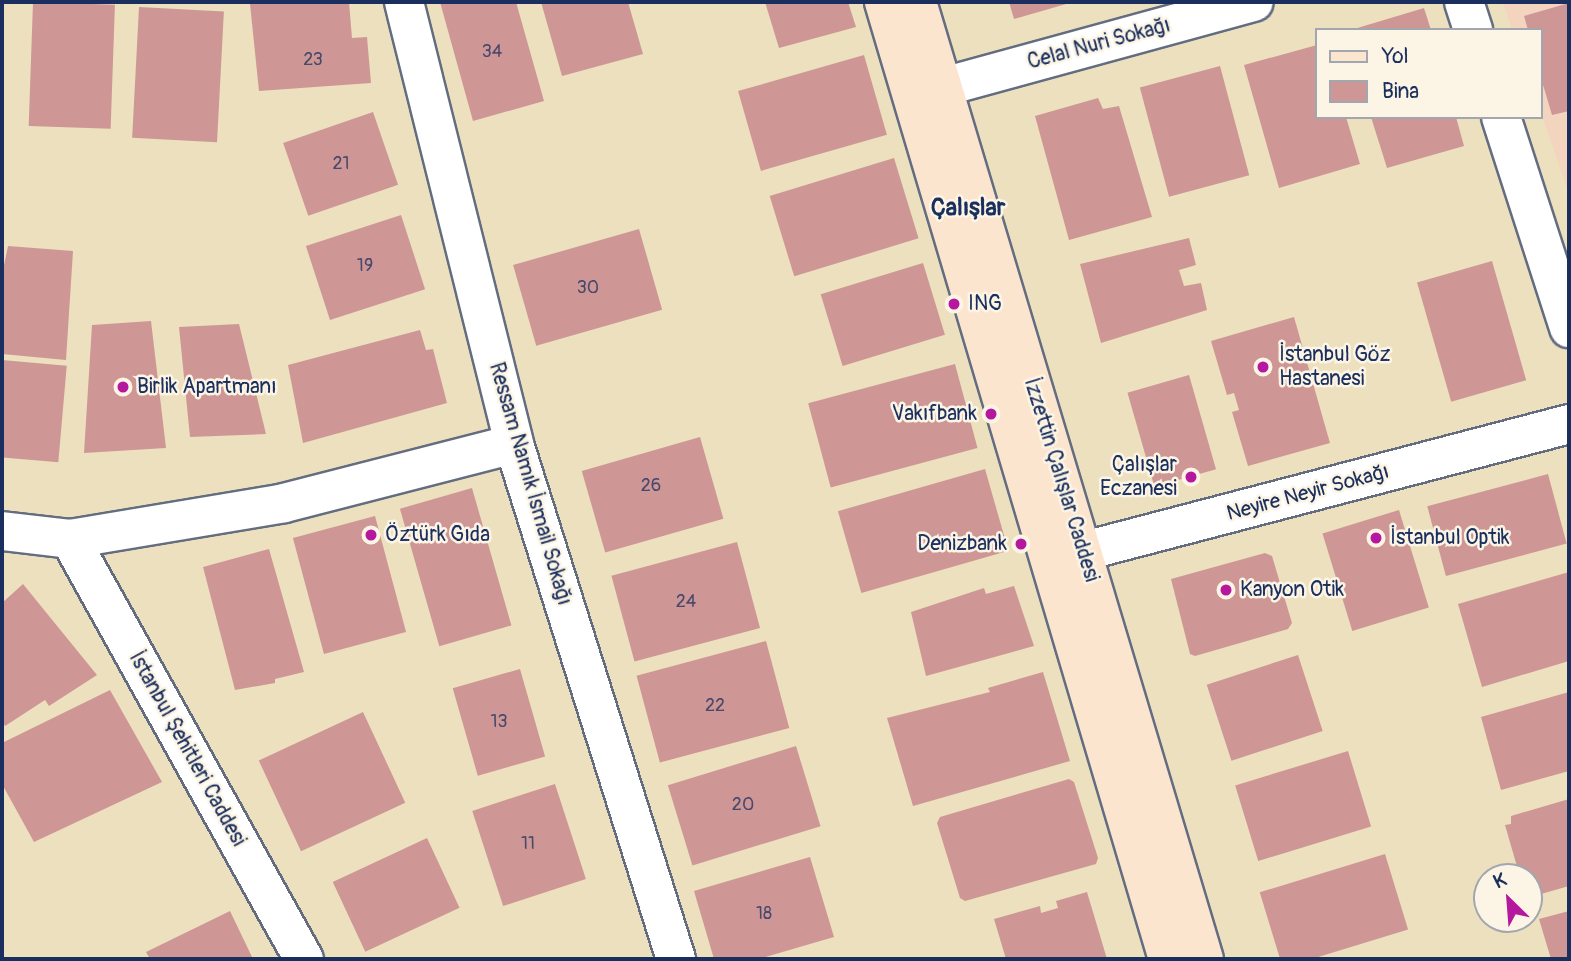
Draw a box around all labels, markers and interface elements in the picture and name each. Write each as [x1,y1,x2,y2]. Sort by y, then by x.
street label: Celal Nuri Sokağı [1025,13,1173,75]
legend [1316,28,1543,119]
house number: 34 [482,41,502,63]
text: Yol [1382,43,1409,70]
house number: 23 [303,49,323,71]
text: Bina [1382,78,1419,105]
house number: 21 [332,153,350,175]
district label: Çalışlar [931,194,1005,222]
house number: 19 [357,255,373,277]
house number: 30 [577,277,599,299]
place label: ING [968,291,1002,317]
marker: ING [946,296,962,312]
place label: İstanbul Göz Hastanesi [1279,342,1391,392]
marker: İstanbul Göz Hastanesi [1253,357,1273,377]
street label: Ressam Namık İsmail Sokağı [483,360,577,608]
place label: Birlik Apartmanı [137,374,277,400]
street label: İzzettin Çalışlar Caddesi [1018,375,1104,585]
marker: Birlik Apartmanı [115,379,131,395]
place label: Vakıfbank [892,401,977,427]
marker: Vakıfbank [983,406,999,422]
place label: Çalışlar Eczanesi [1100,452,1177,502]
street label: Neyire Neyir Sokağı [1224,459,1392,527]
marker: Çalışlar Eczanesi [1183,469,1199,485]
house number: 26 [641,475,661,497]
place label: Öztürk Gıda [385,522,490,548]
place label: İstanbul Optik [1390,525,1509,551]
marker: Öztürk Gıda [363,527,379,543]
marker: İstanbul Optik [1368,530,1384,546]
place label: Denizbank [917,531,1007,557]
marker: Denizbank [1013,536,1029,552]
place label: Kanyon Otik [1240,577,1344,603]
marker: Kanyon Otik [1218,582,1234,598]
house number: 24 [676,591,696,613]
street label: İstanbul Şehitleri Caddesi [123,647,251,851]
house number: 22 [705,695,725,717]
house number: 13 [490,711,508,733]
house number: 20 [732,794,754,816]
house number: 11 [521,833,535,855]
north arrow [1473,863,1543,933]
text: K [1490,867,1510,894]
house number: 18 [756,903,772,925]

